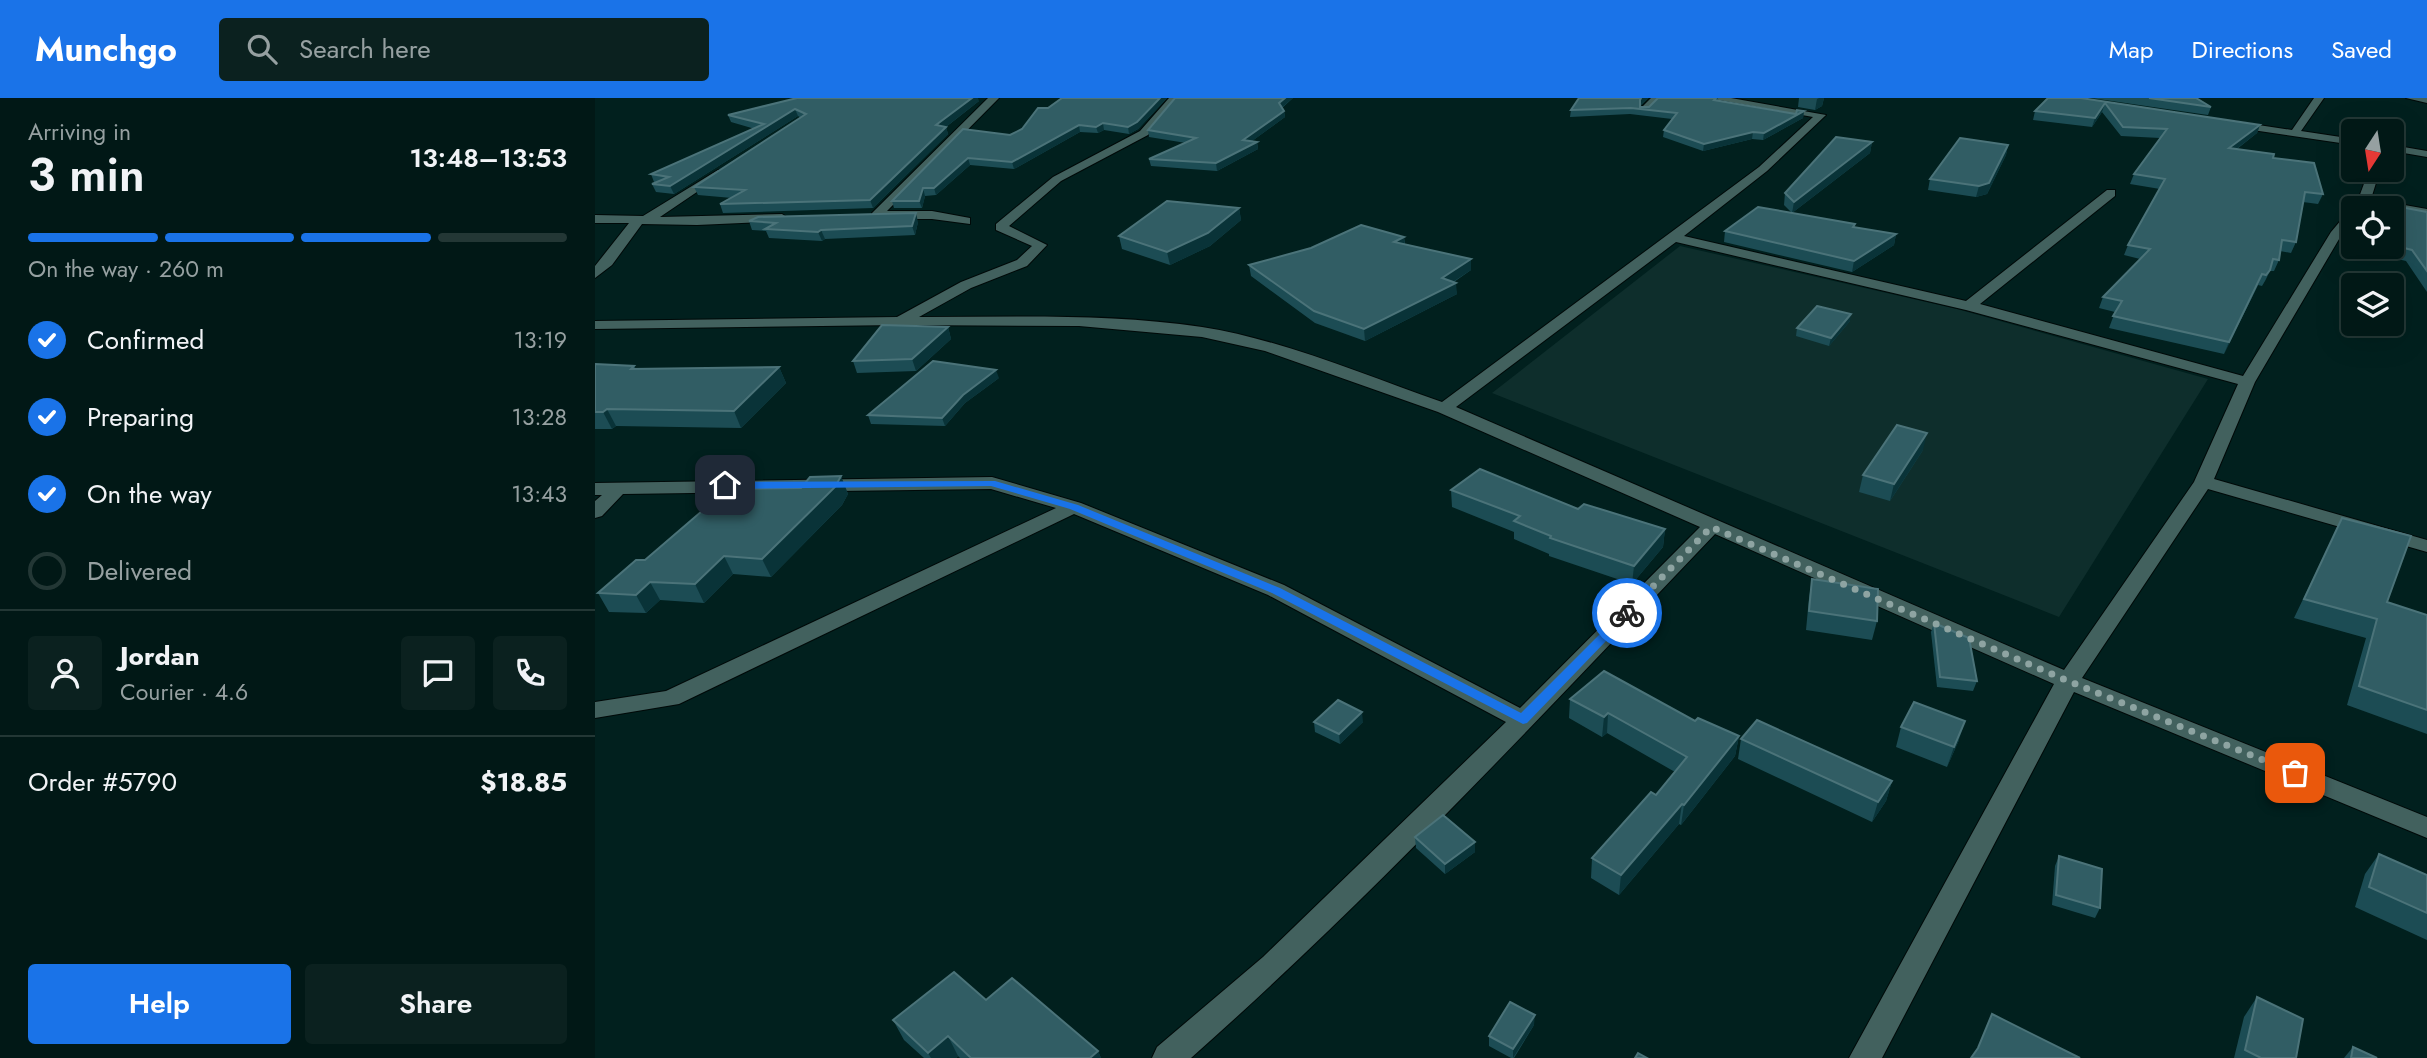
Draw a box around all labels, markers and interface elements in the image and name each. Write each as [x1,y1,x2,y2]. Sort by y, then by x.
search box [219,18,709,81]
text: Munchgo [35,26,177,73]
icon: search [243,30,281,68]
text: Search here [299,30,431,68]
text: Map [2109,32,2154,67]
text: Directions [2192,32,2293,67]
text: Saved [2331,32,2392,67]
text: Arriving in [28,115,131,149]
north arrow [2341,119,2405,182]
map controls [2341,119,2404,336]
text: 13:48–13:53 [410,139,567,177]
text: 3 min [28,142,145,208]
button: locate [2341,196,2404,259]
text: On the way · 260 m [28,252,224,286]
button: layers [2341,273,2404,336]
icon: check [28,321,66,359]
text: Confirmed [87,321,204,359]
text: 13:19 [514,323,567,357]
icon: check [28,398,66,436]
text: Preparing [87,398,194,436]
text: 13:28 [512,400,567,434]
pin [695,455,755,515]
icon: home [706,466,744,504]
icon: check [28,475,66,513]
text: On the way [87,475,212,513]
text: 13:43 [511,477,567,511]
text: Delivered [87,552,192,590]
courier [1592,578,1662,648]
icon: bike [1608,594,1646,632]
button: person [28,636,102,710]
button: chat [401,636,475,710]
button: phone [493,636,567,710]
text: Jordan [120,637,200,675]
text: Courier · 4.6 [120,675,248,709]
pin [2265,743,2325,803]
icon: bag [2276,754,2314,792]
text: Order #5790 [28,763,177,801]
text: $18.85 [480,763,567,801]
button: Help [28,964,291,1044]
button: Share [305,964,567,1044]

